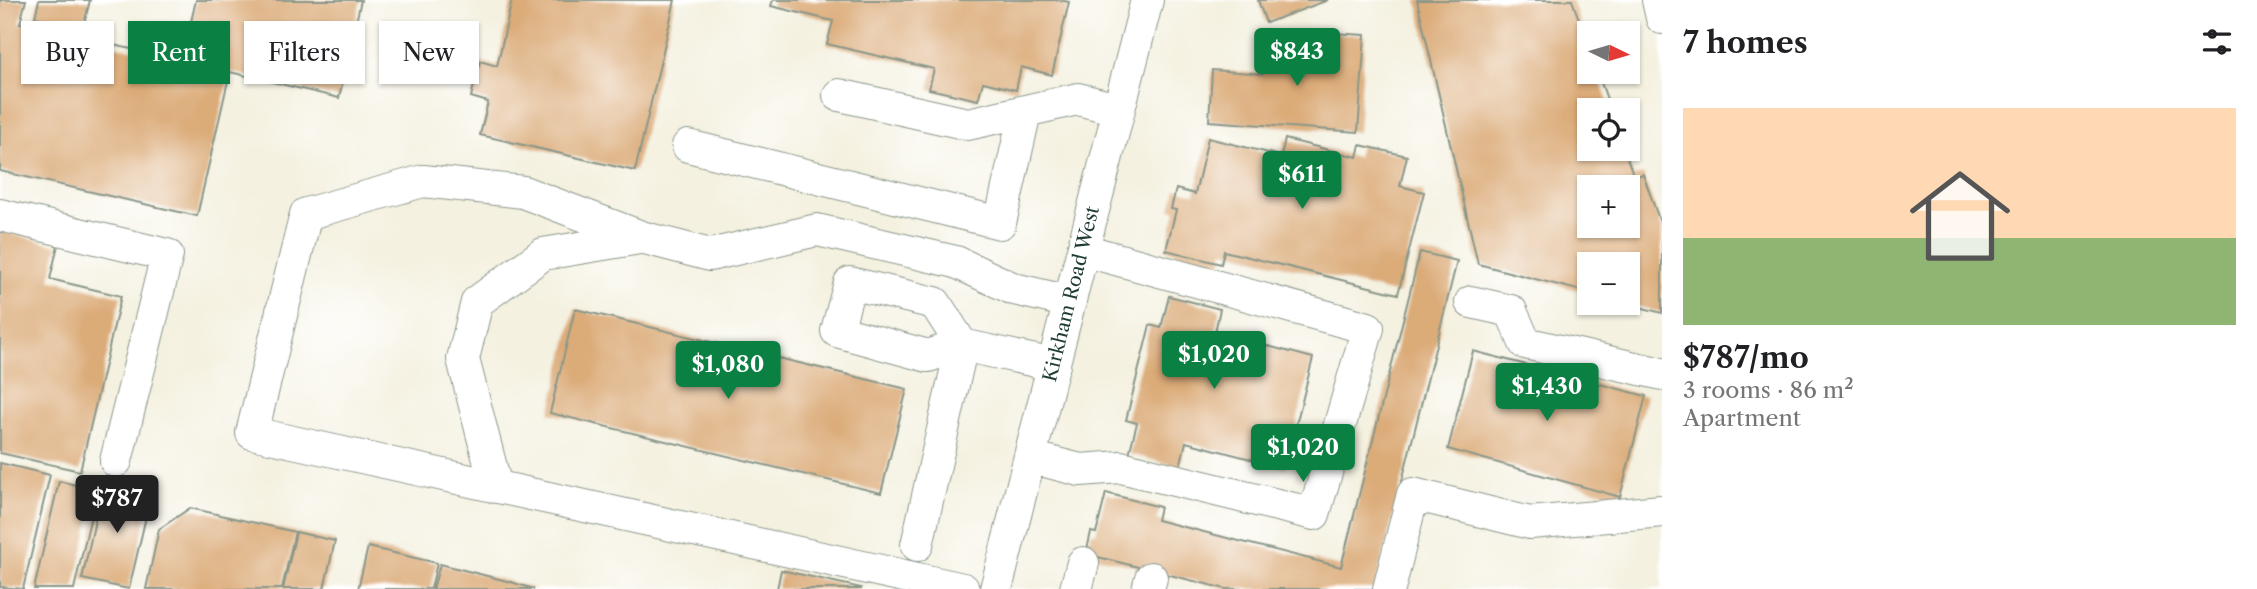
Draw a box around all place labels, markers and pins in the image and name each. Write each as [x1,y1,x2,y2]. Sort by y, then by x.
pin: $843 [1256,28,1338,88]
pin: $611 [1261,152,1343,211]
pin: $1,020 [1157,332,1271,391]
pin: $1,080 [671,342,785,401]
pin: $1,430 [1490,364,1604,423]
pin: $1,020 [1246,424,1360,484]
pin: $787 [76,476,158,535]

